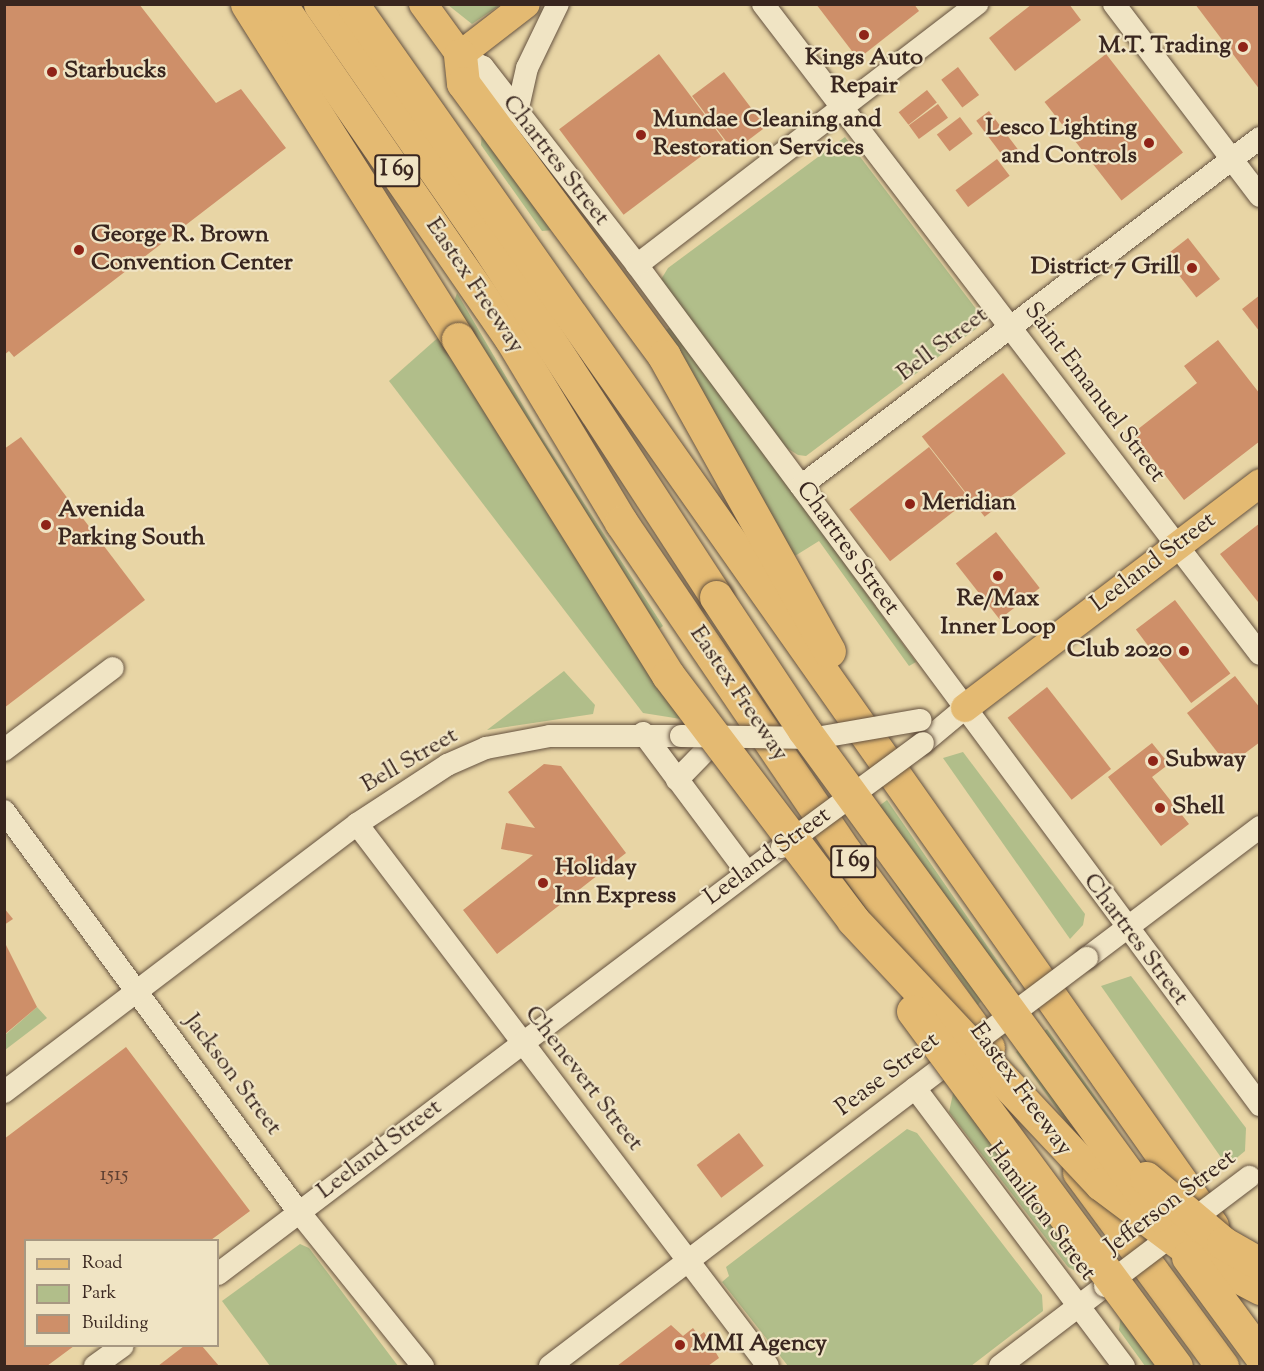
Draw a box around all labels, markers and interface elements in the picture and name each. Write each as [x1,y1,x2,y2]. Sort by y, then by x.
marker: Kings Auto Repair [857,28,871,42]
place label: M.T. Trading [1099,33,1231,61]
marker: M.T. Trading [1236,40,1250,54]
place label: Kings Auto Repair [805,45,923,101]
place label: Starbucks [64,58,166,86]
marker: Starbucks [45,65,59,79]
street label: Chartres Street [495,90,615,232]
place label: Mundae Cleaning and Restoration Services [653,107,881,163]
place label: Lesco Lighting and Controls [985,115,1137,171]
marker: Mundae Cleaning and Restoration Services [634,128,648,142]
marker: Lesco Lighting and Controls [1142,136,1156,150]
road number: I 69 [373,152,421,190]
street label: Eastex Freeway [418,213,530,359]
place label: George R. Brown Convention Center [91,222,293,278]
marker: George R. Brown Convention Center [72,243,86,257]
place label: District 7 Grill [1031,254,1180,282]
marker: District 7 Grill [1185,261,1199,275]
street label: Saint Emanuel Street [1017,297,1171,489]
street label: Bell Street [892,301,994,389]
street label: Chartres Street [789,477,905,621]
place label: Meridian [922,490,1016,518]
place label: Avenida Parking South [58,497,205,553]
marker: Meridian [903,497,917,511]
street label: Leeland Street [1086,507,1222,619]
marker: Avenida Parking South [39,518,53,532]
marker: Re/Max Inner Loop [991,569,1005,583]
place label: Re/Max Inner Loop [940,586,1056,642]
street label: Eastex Freeway [682,621,794,767]
place label: Club 2020 [1067,637,1172,665]
marker: Club 2020 [1177,644,1191,658]
street label: Bell Street [357,722,463,800]
place label: Subway [1165,747,1246,775]
marker: Subway [1146,754,1160,768]
place label: Shell [1172,794,1225,822]
marker: Shell [1153,801,1167,815]
street label: Leeland Street [699,802,837,912]
road number: I 69 [829,843,877,881]
place label: Holiday Inn Express [555,855,676,911]
street label: Chartres Street [1076,868,1194,1012]
marker: Holiday Inn Express [536,876,550,890]
street label: Chenevert Street [517,1001,649,1157]
street label: Jackson Street [177,1008,287,1142]
street label: Eastex Freeway [962,1018,1078,1162]
street label: Pease Street [830,1027,946,1123]
street label: Leeland Street [312,1094,448,1206]
street label: Hamilton Street [979,1137,1101,1287]
street label: Jefferson Street [1100,1144,1242,1262]
house number: 1515 [100,1162,128,1188]
legend [24,1239,219,1347]
text: Road [82,1251,122,1277]
text: Park [82,1281,116,1307]
text: Building [82,1311,148,1337]
place label: MMI Agency [692,1331,827,1359]
marker: MMI Agency [673,1338,687,1352]

